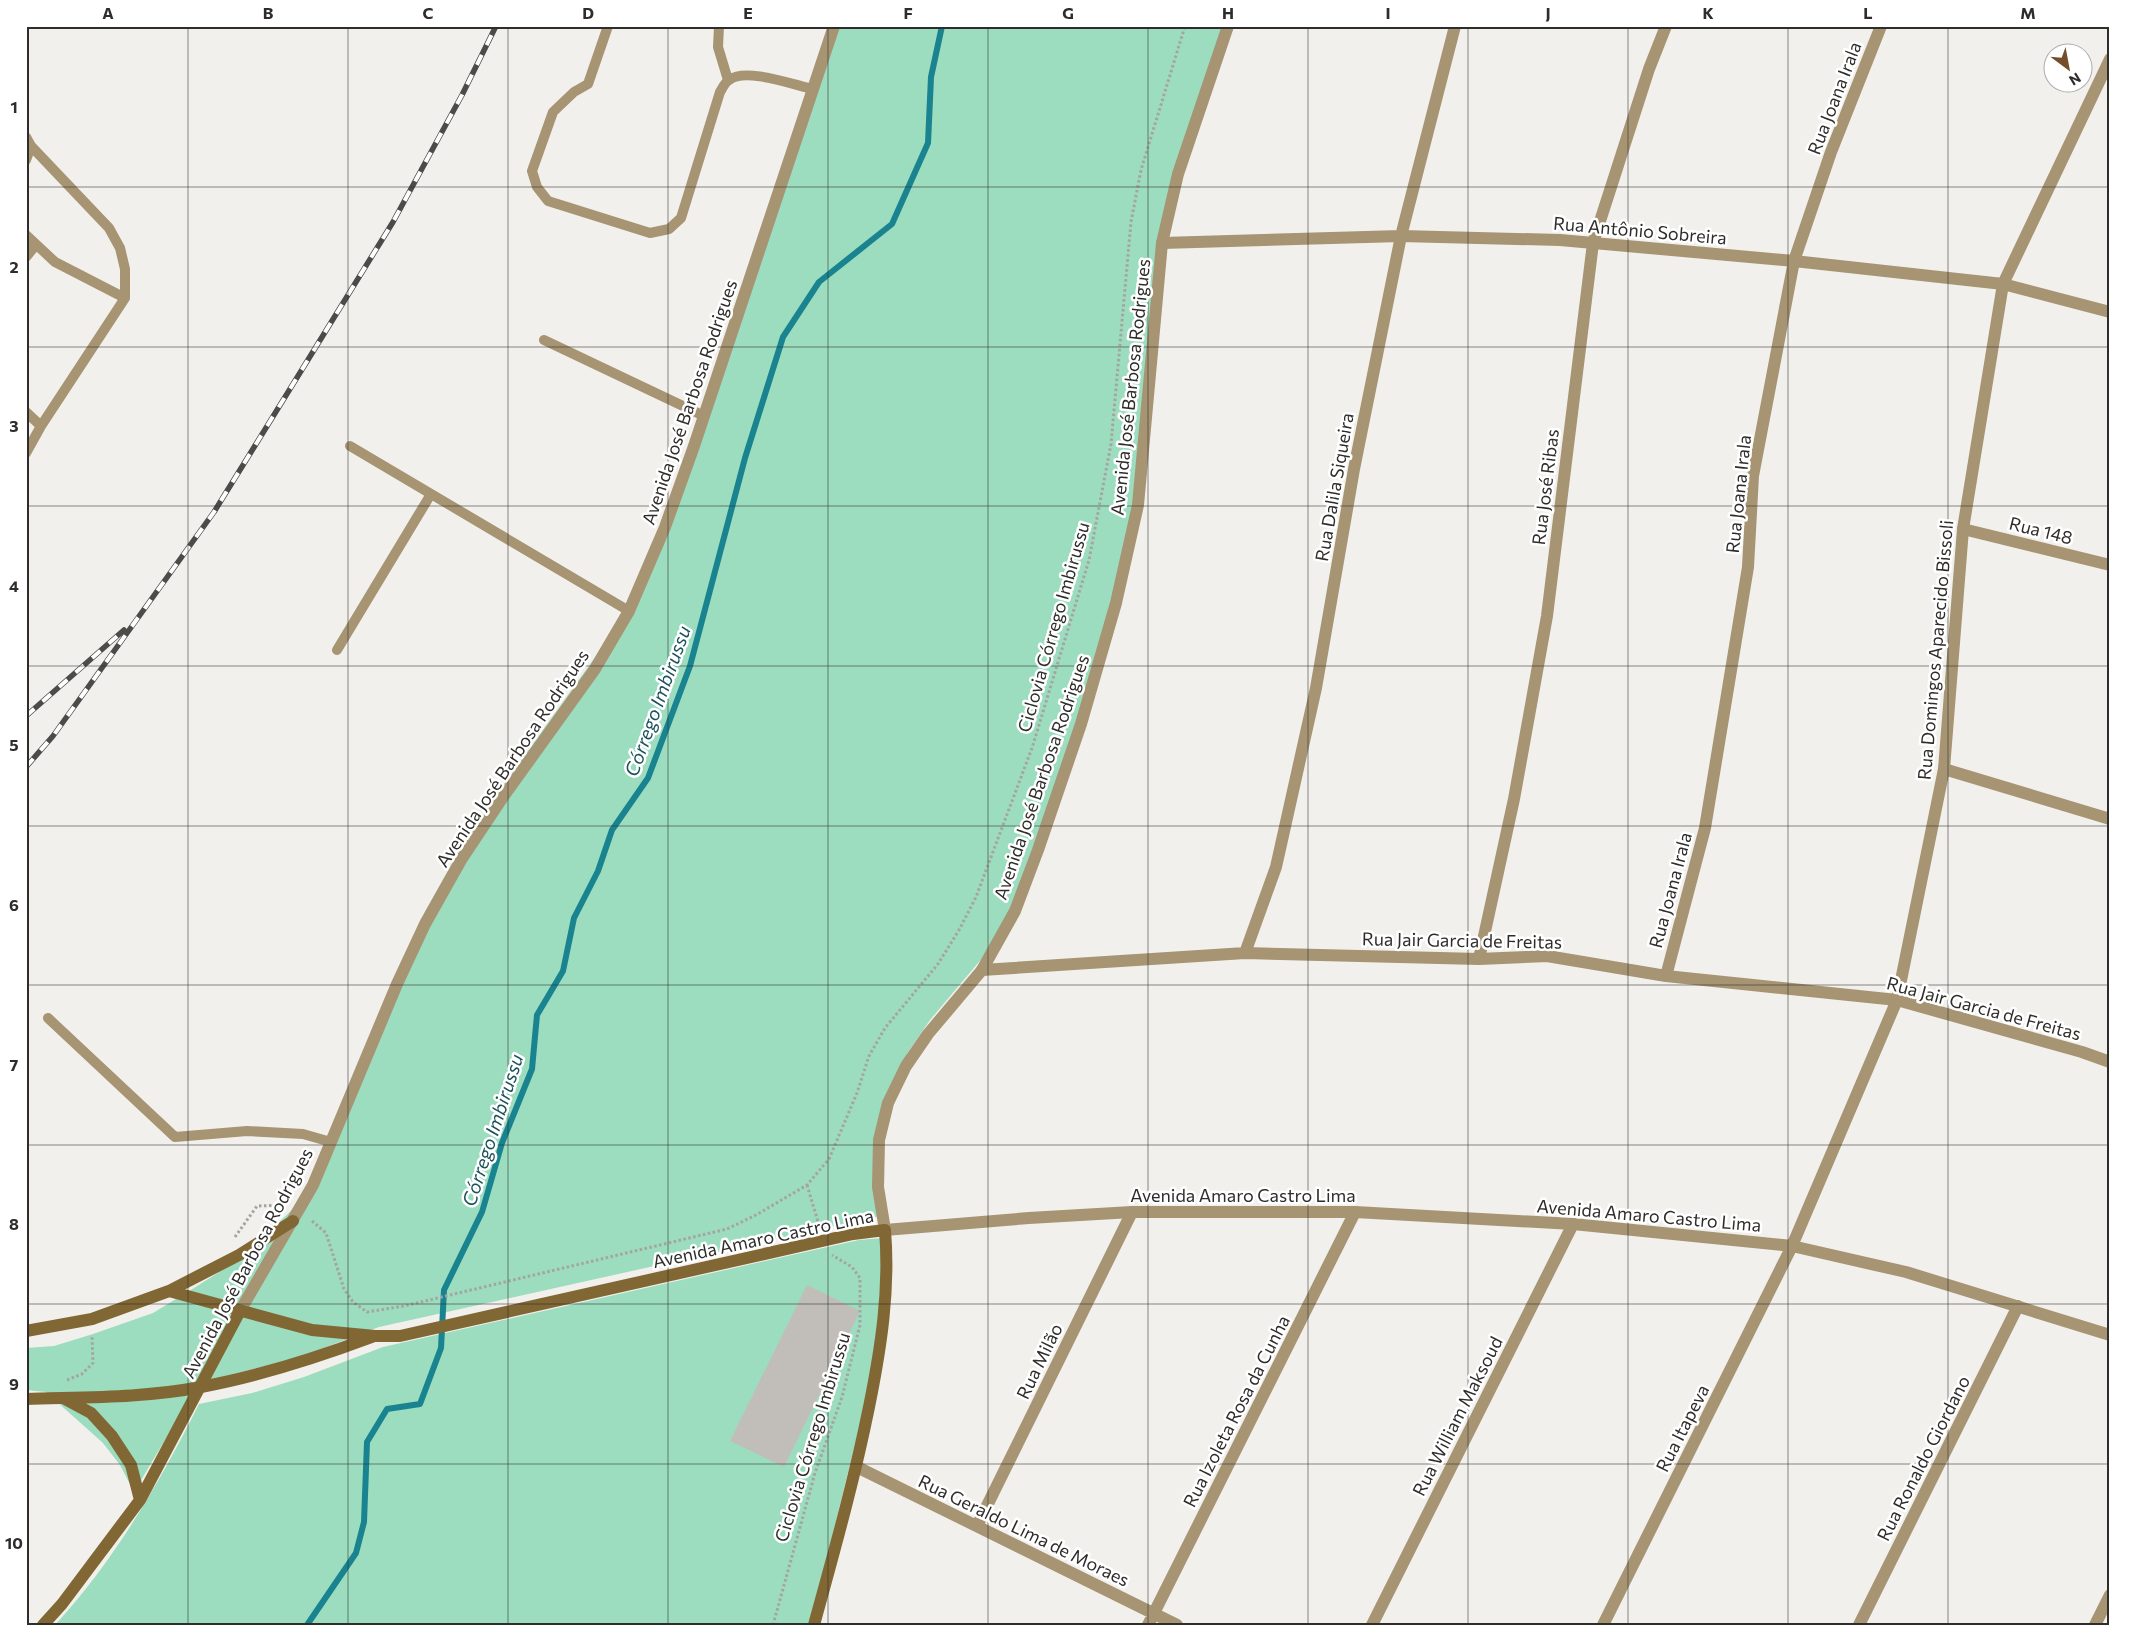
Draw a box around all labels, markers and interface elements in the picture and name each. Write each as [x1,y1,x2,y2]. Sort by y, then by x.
text: A [102,3,114,22]
text: B [263,3,274,22]
text: C [423,3,434,22]
text: D [582,3,594,22]
text: E [743,3,753,22]
text: F [903,3,913,22]
text: G [1062,3,1074,22]
text: H [1222,3,1234,22]
text: I [1385,3,1391,22]
text: J [1545,3,1551,22]
text: K [1702,3,1714,22]
text: L [1863,3,1873,22]
text: M [2020,3,2036,22]
street label: Rua Joana Irala [1802,39,1866,157]
north arrow [2044,42,2094,92]
text: N [2066,69,2084,89]
text: 1 [10,97,18,116]
street label: Rua Antônio Sobreira [1552,211,1728,249]
text: 2 [9,257,19,276]
street label: Avenida José Barbosa Rodrigues [1106,258,1154,516]
street label: Avenida José Barbosa Rodrigues [637,277,741,527]
street label: Rua Dalila Siqueira [1310,411,1358,563]
text: 3 [9,416,19,435]
street label: Rua José Ribas [1527,428,1563,546]
street label: Rua Joana Irala [1721,434,1755,554]
street label: Rua 148 [2007,512,2075,548]
street label: Ciclovia Córrego Imbirussu [1012,519,1094,735]
street label: Rua Domingos Aparecido Bissoli [1913,519,1957,781]
text: 4 [9,576,19,595]
water label: Córrego Imbirussu [619,622,695,779]
street label: Avenida José Barbosa Rodrigues [431,645,593,871]
street label: Avenida José Barbosa Rodrigues [989,652,1093,902]
text: 5 [9,735,19,754]
street label: Rua Joana Irala [1644,830,1696,950]
text: 6 [9,895,19,914]
street label: Rua Jair Garcia de Freitas [1362,927,1562,953]
street label: Rua Jair Garcia de Freitas [1885,971,2083,1045]
water label: Córrego Imbirussu [457,1051,528,1209]
text: 7 [10,1055,19,1074]
street label: Avenida José Barbosa Rodrigues [177,1144,317,1382]
street label: Avenida Amaro Castro Lima [1130,1184,1356,1206]
street label: Avenida Amaro Castro Lima [1536,1194,1762,1236]
street label: Avenida Amaro Castro Lima [650,1204,876,1272]
text: 8 [9,1214,19,1233]
street label: Rua Izoleta Rosa da Cunha [1178,1311,1294,1511]
street label: Rua Milão [1011,1320,1067,1402]
street label: Ciclovia Córrego Imbirussu [770,1330,854,1544]
street label: Rua William Maksoud [1407,1333,1507,1499]
street label: Rua Ronaldo Giordano [1872,1372,1974,1544]
text: 9 [9,1374,19,1393]
street label: Rua Itapeva [1651,1381,1713,1475]
street label: Rua Geraldo Lima de Moraes [915,1469,1133,1591]
text: 10 [5,1533,23,1552]

